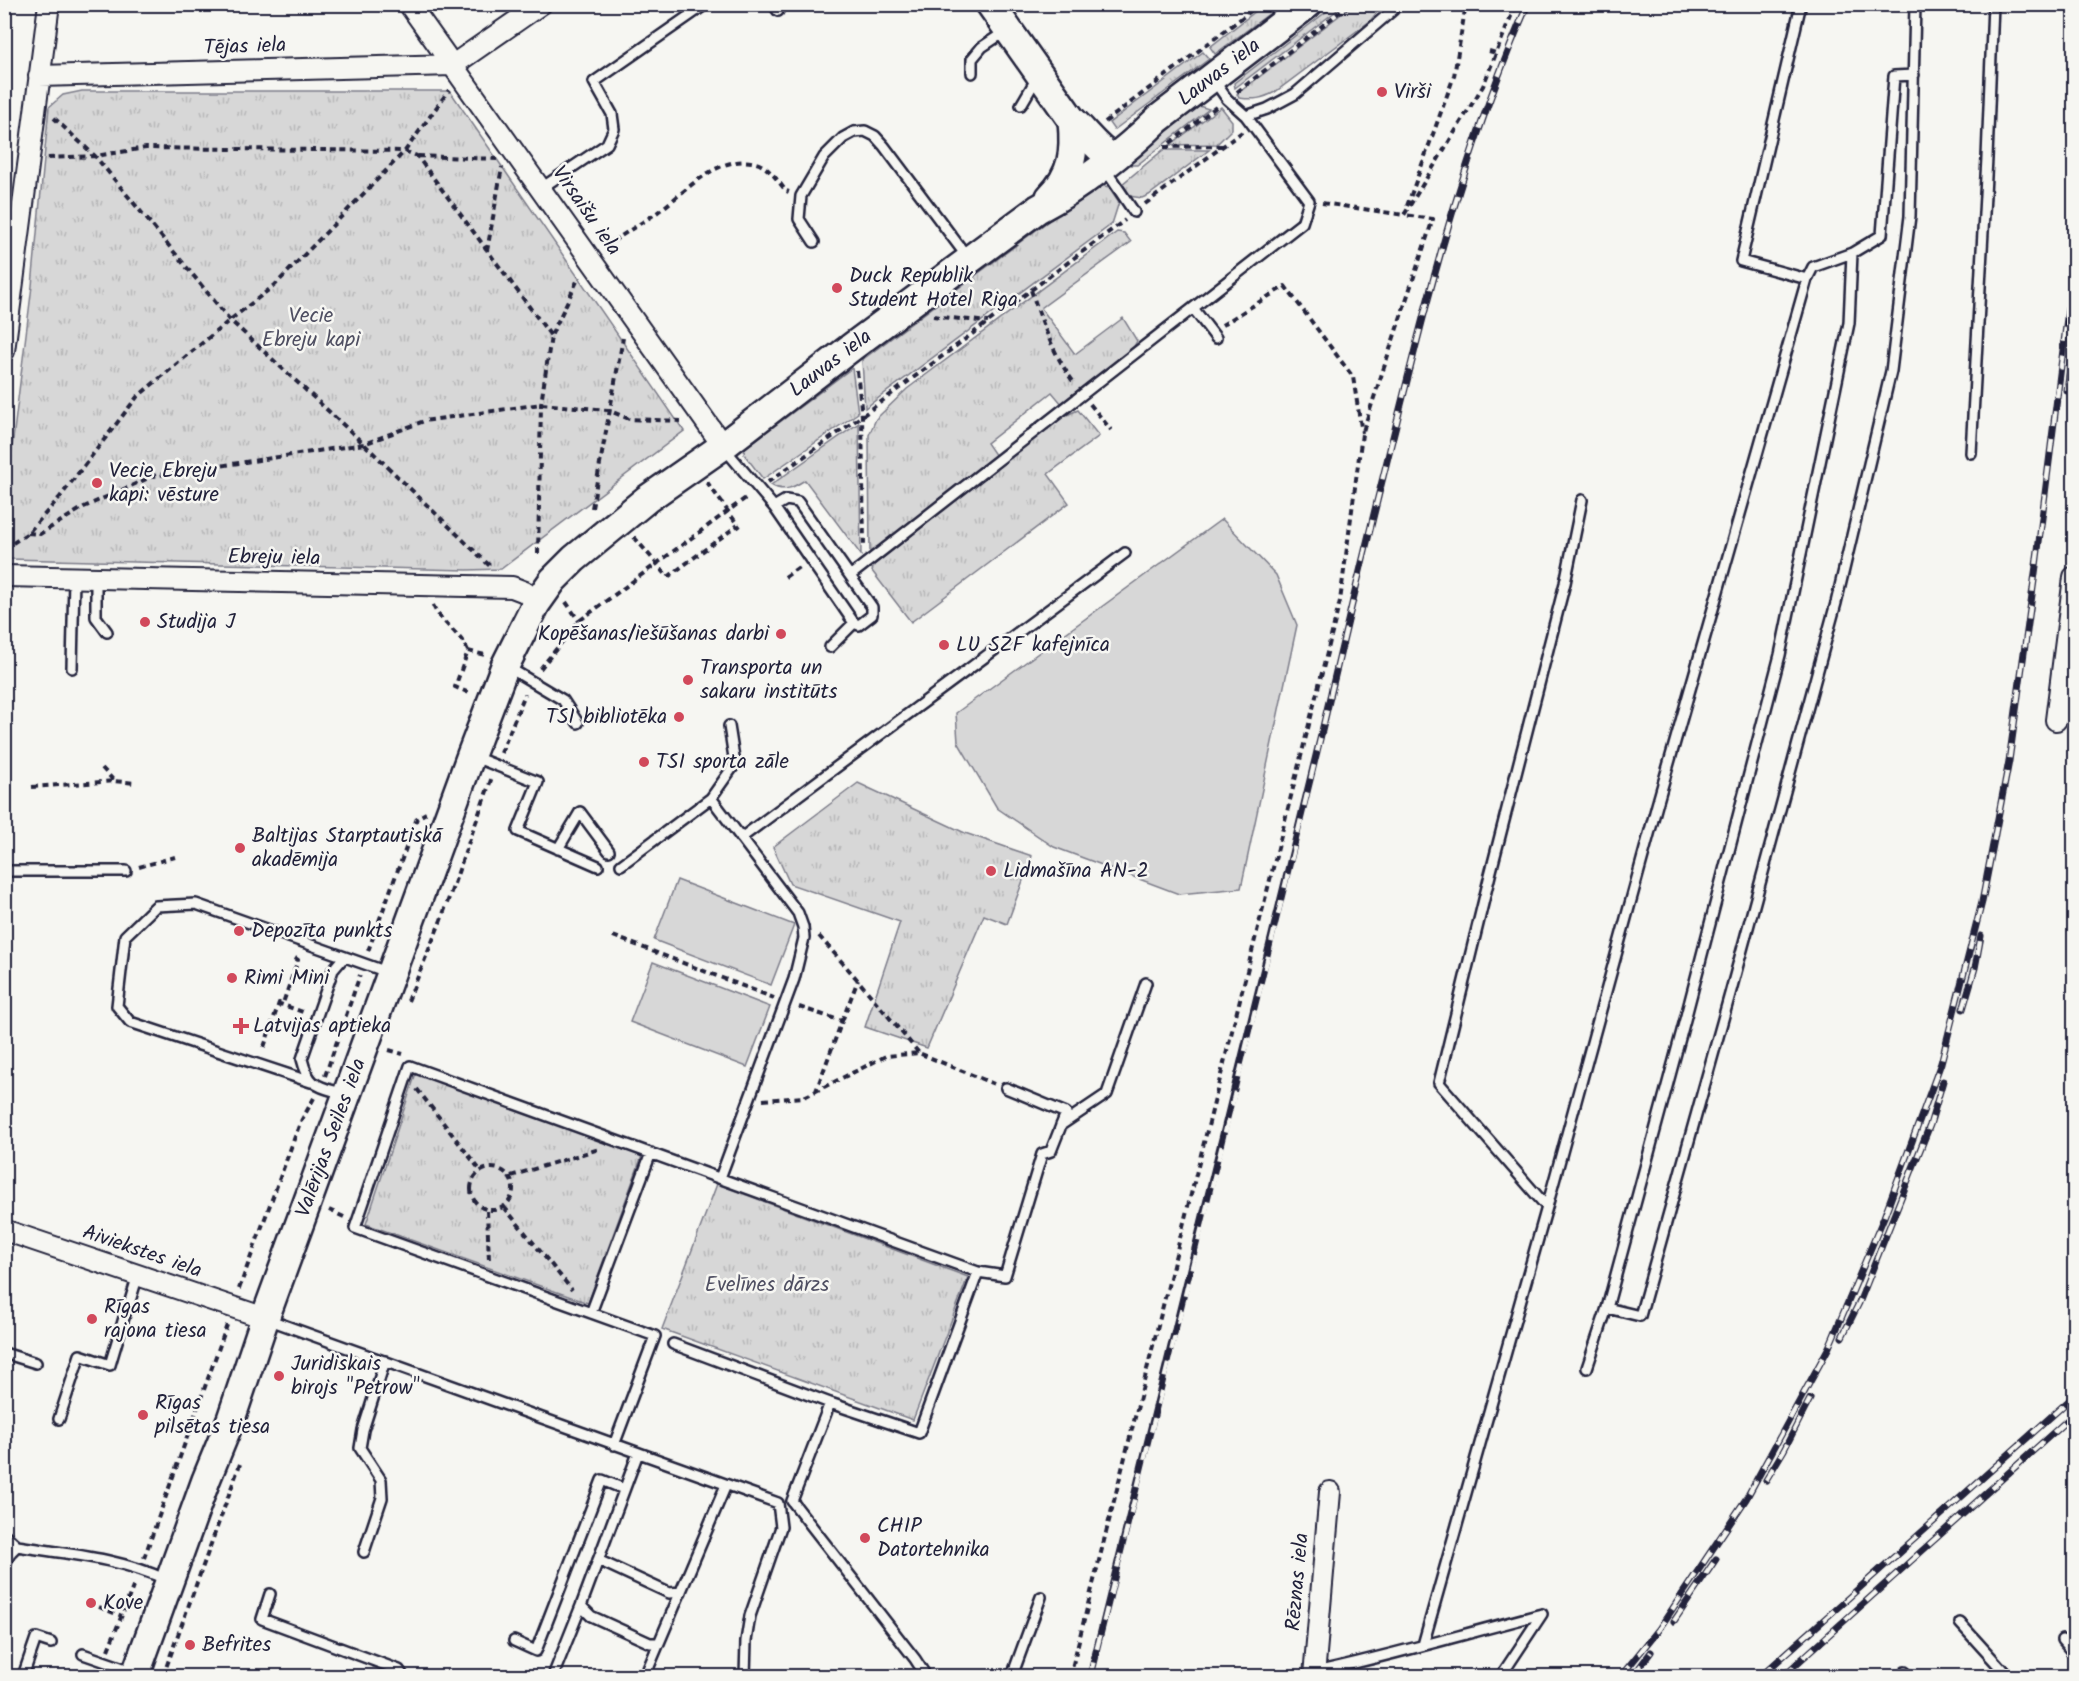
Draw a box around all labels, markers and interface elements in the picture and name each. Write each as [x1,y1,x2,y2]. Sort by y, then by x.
street label: Tējas iela [203,29,287,65]
street label: Lauvas iela [1171,30,1268,115]
place label: Virši [1394,76,1432,109]
marker: Virši [1375,85,1389,99]
street label: Virsaišu iela [543,159,629,263]
place label: Duck Republik Student Hotel Riga [849,260,1018,317]
marker: Duck Republik Student Hotel Riga [830,281,844,295]
park label: Vecie Ebreju kapi [262,300,361,357]
street label: Lauvas iela [782,321,879,406]
place label: Vecie Ebreju kapi: vēsture [109,455,220,512]
marker: Vecie Ebreju kapi: vēsture [90,476,104,490]
street label: Ebreju iela [227,541,321,575]
place label: Studija J [157,606,236,639]
marker: Studija J [138,615,152,629]
place label: Kopēšanas/iešūšanas darbi [538,618,770,651]
marker: Kopēšanas/iešūšanas darbi [774,627,788,641]
place label: LU SZF kafejnīca [956,629,1110,662]
marker: LU SZF kafejnīca [937,638,951,652]
place label: Transporta un sakaru institūts [700,652,838,709]
marker: Transporta un sakaru institūts [681,673,695,687]
place label: TSI bibliotēka [546,701,667,734]
marker: TSI bibliotēka [672,710,686,724]
place label: TSI sporta zāle [656,746,789,779]
marker: TSI sporta zāle [637,755,651,769]
place label: Baltijas Starptautiskā akadēmija [252,820,444,877]
marker: Baltijas Starptautiskā akadēmija [233,841,247,855]
place label: Lidmašīna AN-2 [1003,855,1149,888]
marker: Lidmašīna AN-2 [984,864,998,878]
place label: Depozīta punkts [251,915,392,948]
marker: Depozīta punkts [232,924,246,938]
place label: Rimi Mini [244,962,330,995]
marker: Rimi Mini [225,971,239,985]
place label: Latvijas aptieka [253,1010,391,1043]
marker: Latvijas aptieka [234,1019,248,1033]
street label: Valērijas Seiles iela [287,1054,375,1222]
street label: Aiviekstes iela [78,1216,206,1288]
park label: Evelīnes dārzs [705,1269,829,1302]
place label: Rīgas rajona tiesa [104,1291,206,1348]
marker: Rīgas rajona tiesa [85,1312,99,1326]
place label: Juridiskais birojs "Petrow" [291,1348,420,1405]
marker: Juridiskais birojs "Petrow" [272,1369,286,1383]
place label: Rīgas pilsētas tiesa [154,1387,270,1444]
marker: Rīgas pilsētas tiesa [136,1408,150,1422]
place label: CHIP Datortehnika [877,1510,990,1567]
marker: CHIP Datortehnika [858,1531,872,1545]
street label: Rēznas iela [1277,1531,1319,1633]
place label: Kove [103,1587,144,1620]
marker: Kove [84,1596,98,1610]
place label: Befrites [202,1629,271,1662]
marker: Befrites [183,1638,197,1652]

